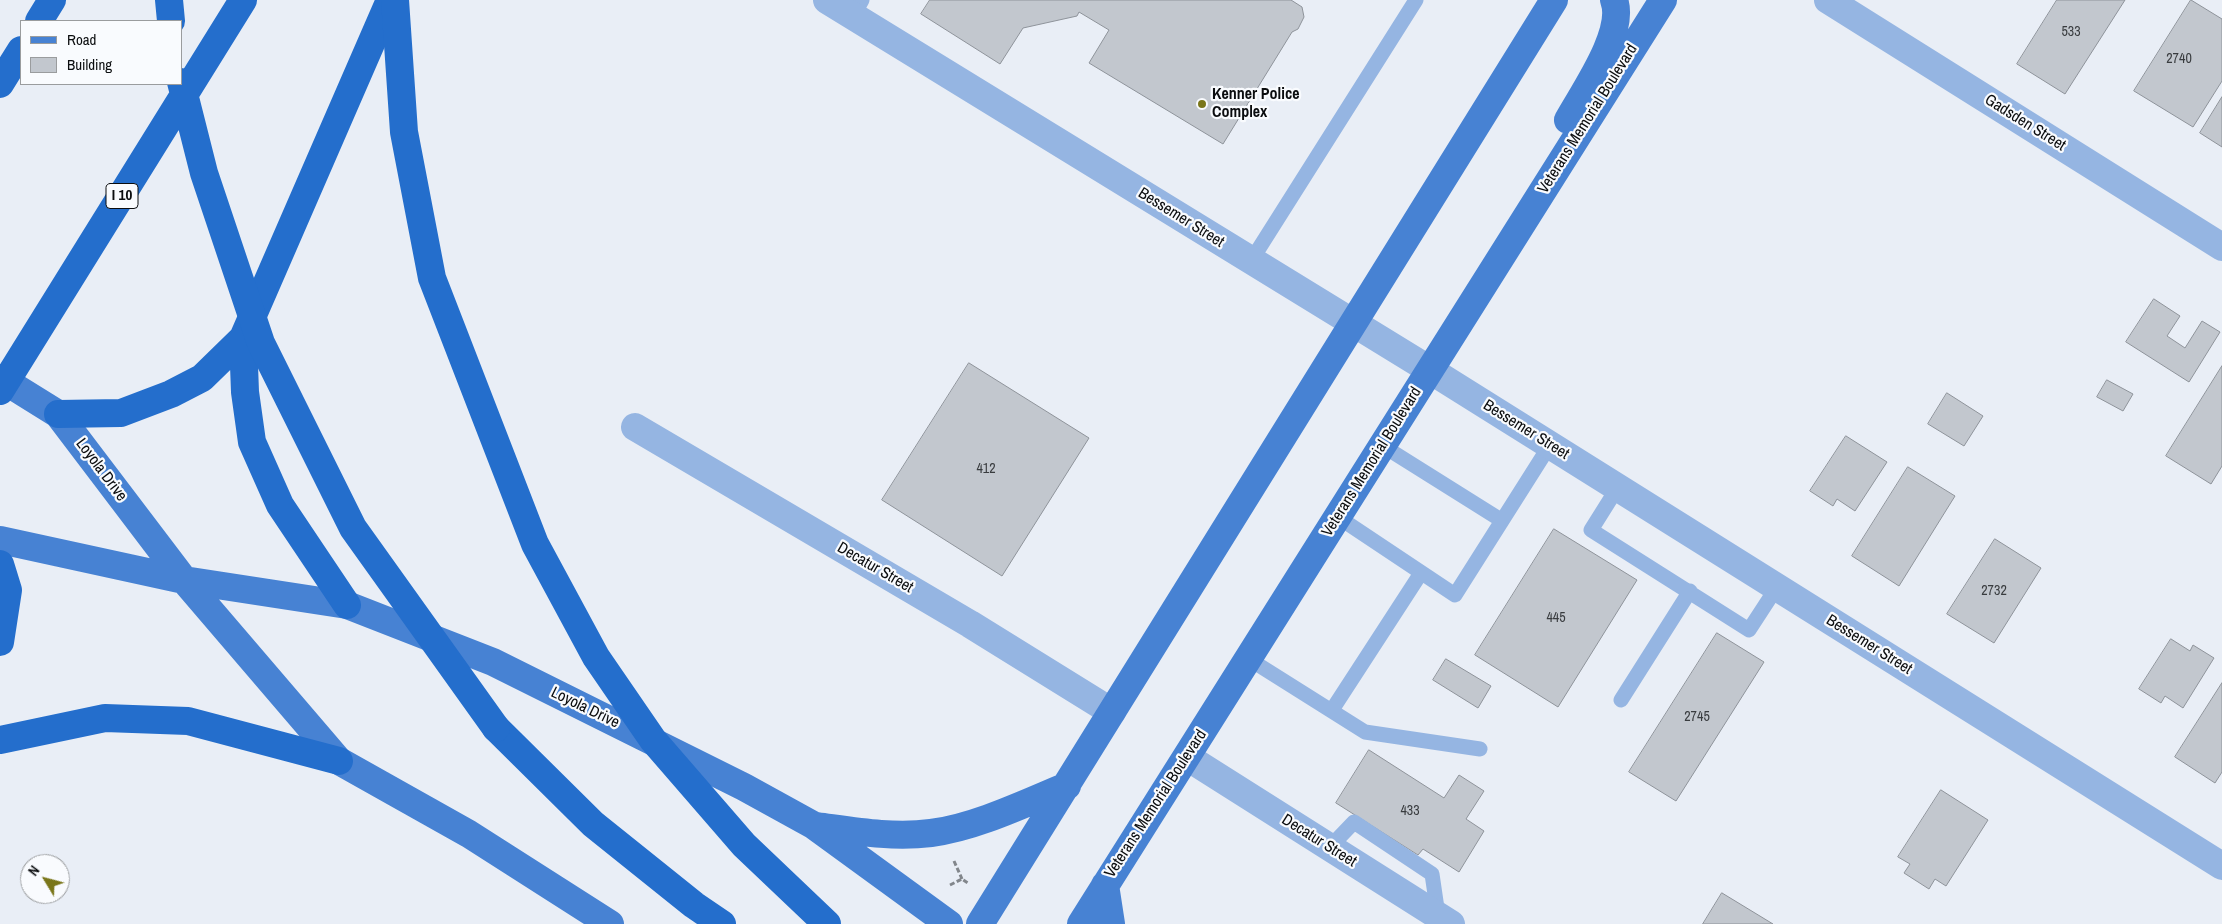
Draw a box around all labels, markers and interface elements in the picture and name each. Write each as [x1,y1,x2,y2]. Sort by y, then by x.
legend [20,20,182,85]
house number: 533 [2061,24,2081,40]
text: Road [67,29,96,50]
street label: Veterans Memorial Boulevard [1534,41,1642,197]
house number: 2740 [2166,51,2192,67]
text: Building [67,54,112,75]
place label: Kenner Police Complex [1212,85,1300,123]
street label: Gadsden Street [1981,91,2069,155]
marker: Kenner Police Complex [1196,98,1208,110]
road number: I 10 [106,184,138,208]
street label: Bessemer Street [1134,184,1228,252]
street label: Veterans Memorial Boulevard [1318,384,1426,540]
street label: Bessemer Street [1479,396,1573,464]
street label: Loyola Drive [71,435,131,505]
house number: 412 [976,461,996,477]
street label: Decatur Street [834,539,916,597]
house number: 2732 [1981,583,2007,599]
house number: 445 [1546,610,1566,626]
street label: Bessemer Street [1822,611,1916,679]
street label: Loyola Drive [548,683,622,733]
house number: 2745 [1684,709,1710,725]
street label: Veterans Memorial Boulevard [1101,726,1211,882]
house number: 433 [1400,803,1420,819]
street label: Decatur Street [1278,810,1360,872]
north arrow [20,854,70,904]
text: N [24,862,43,879]

